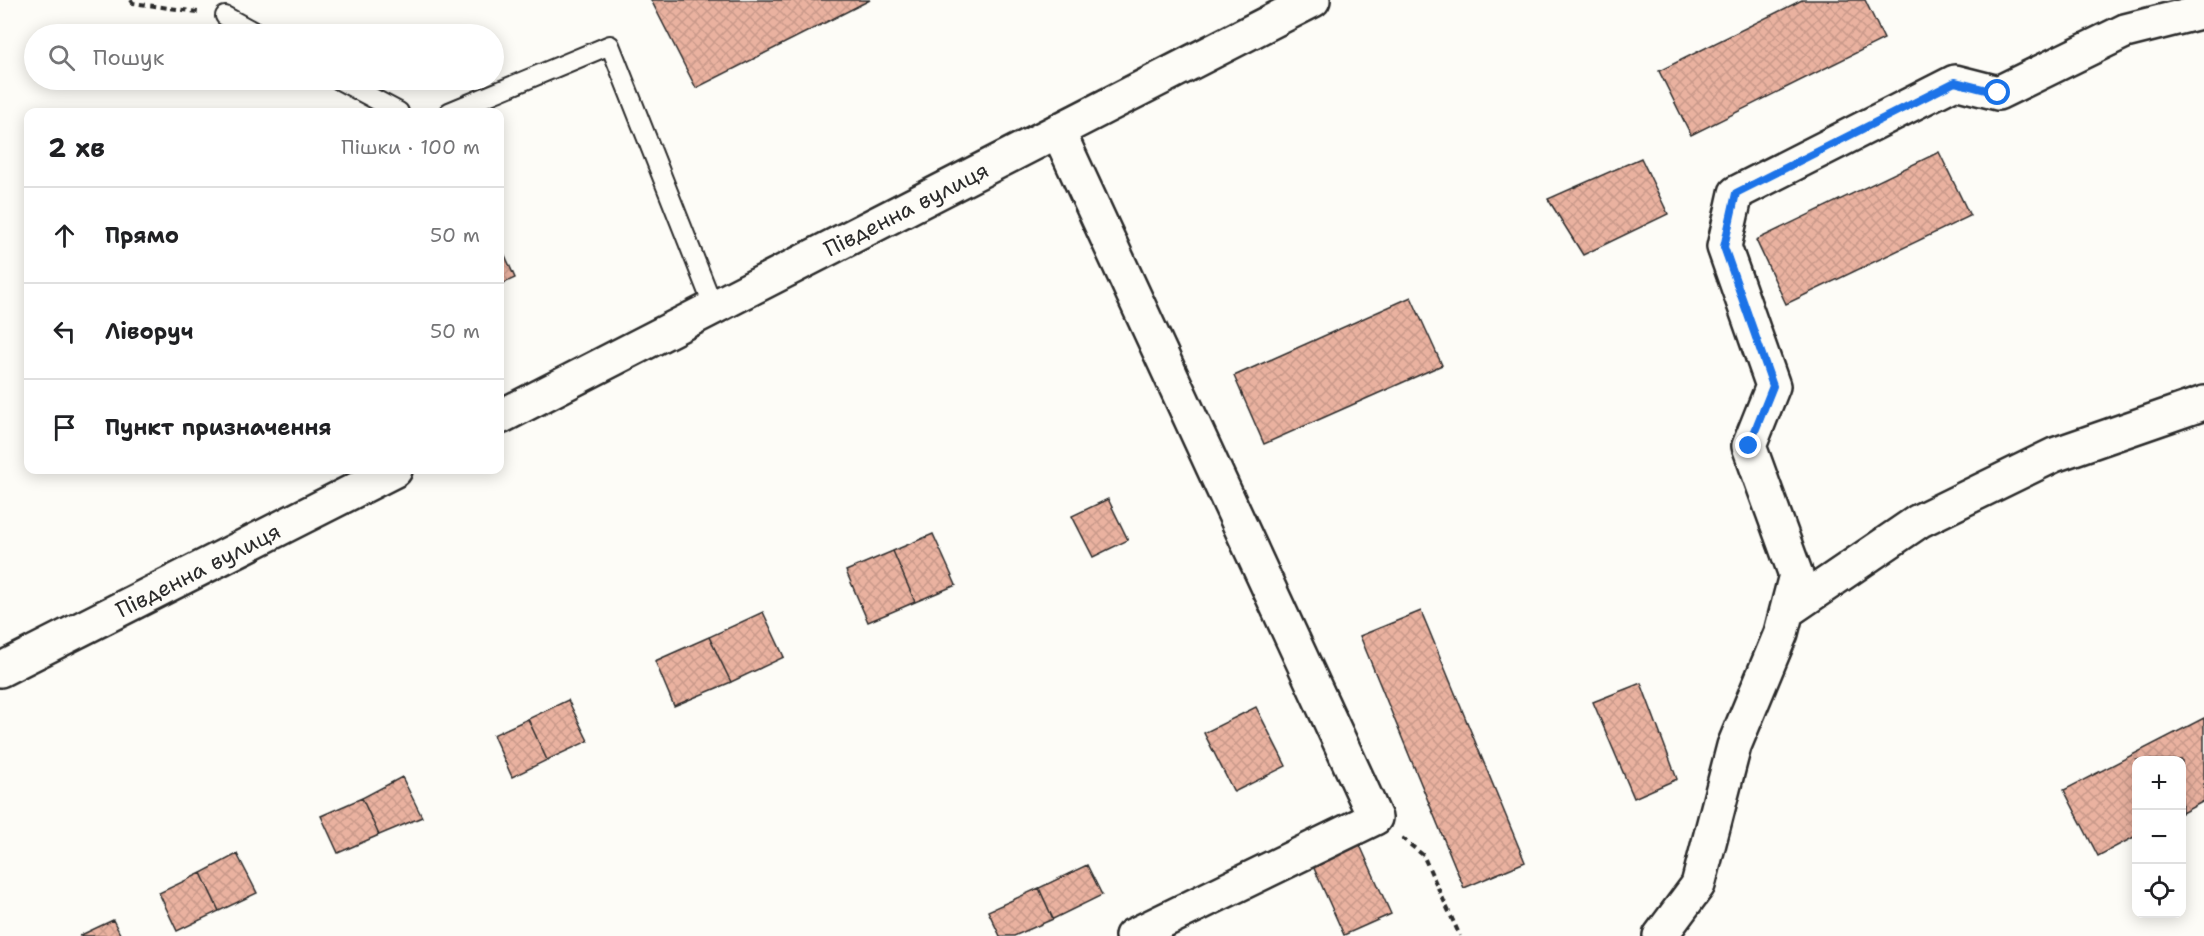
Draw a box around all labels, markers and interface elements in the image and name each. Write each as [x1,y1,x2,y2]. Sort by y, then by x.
search box [24,24,504,90]
icon: search [45,41,78,74]
text: Пошук [93,43,164,72]
route start [1984,79,2010,105]
text: 2 хв [48,130,105,165]
text: Пішки · 100 m [341,134,480,160]
street label: Південна вулиця [819,155,994,264]
icon: ahead [48,219,81,252]
text: Прямо [105,221,179,250]
text: 50 m [430,222,480,248]
icon: left [48,315,81,348]
text: Ліворуч [105,317,193,346]
text: 50 m [430,318,480,344]
icon: arrive [48,411,81,444]
text: Пункт призначення [105,413,332,442]
route end [1735,432,1761,458]
street label: Південна вулиця [111,516,286,625]
map controls [2132,756,2186,918]
button: + [2132,756,2186,810]
button: − [2132,810,2186,864]
button: locate [2132,864,2186,918]

